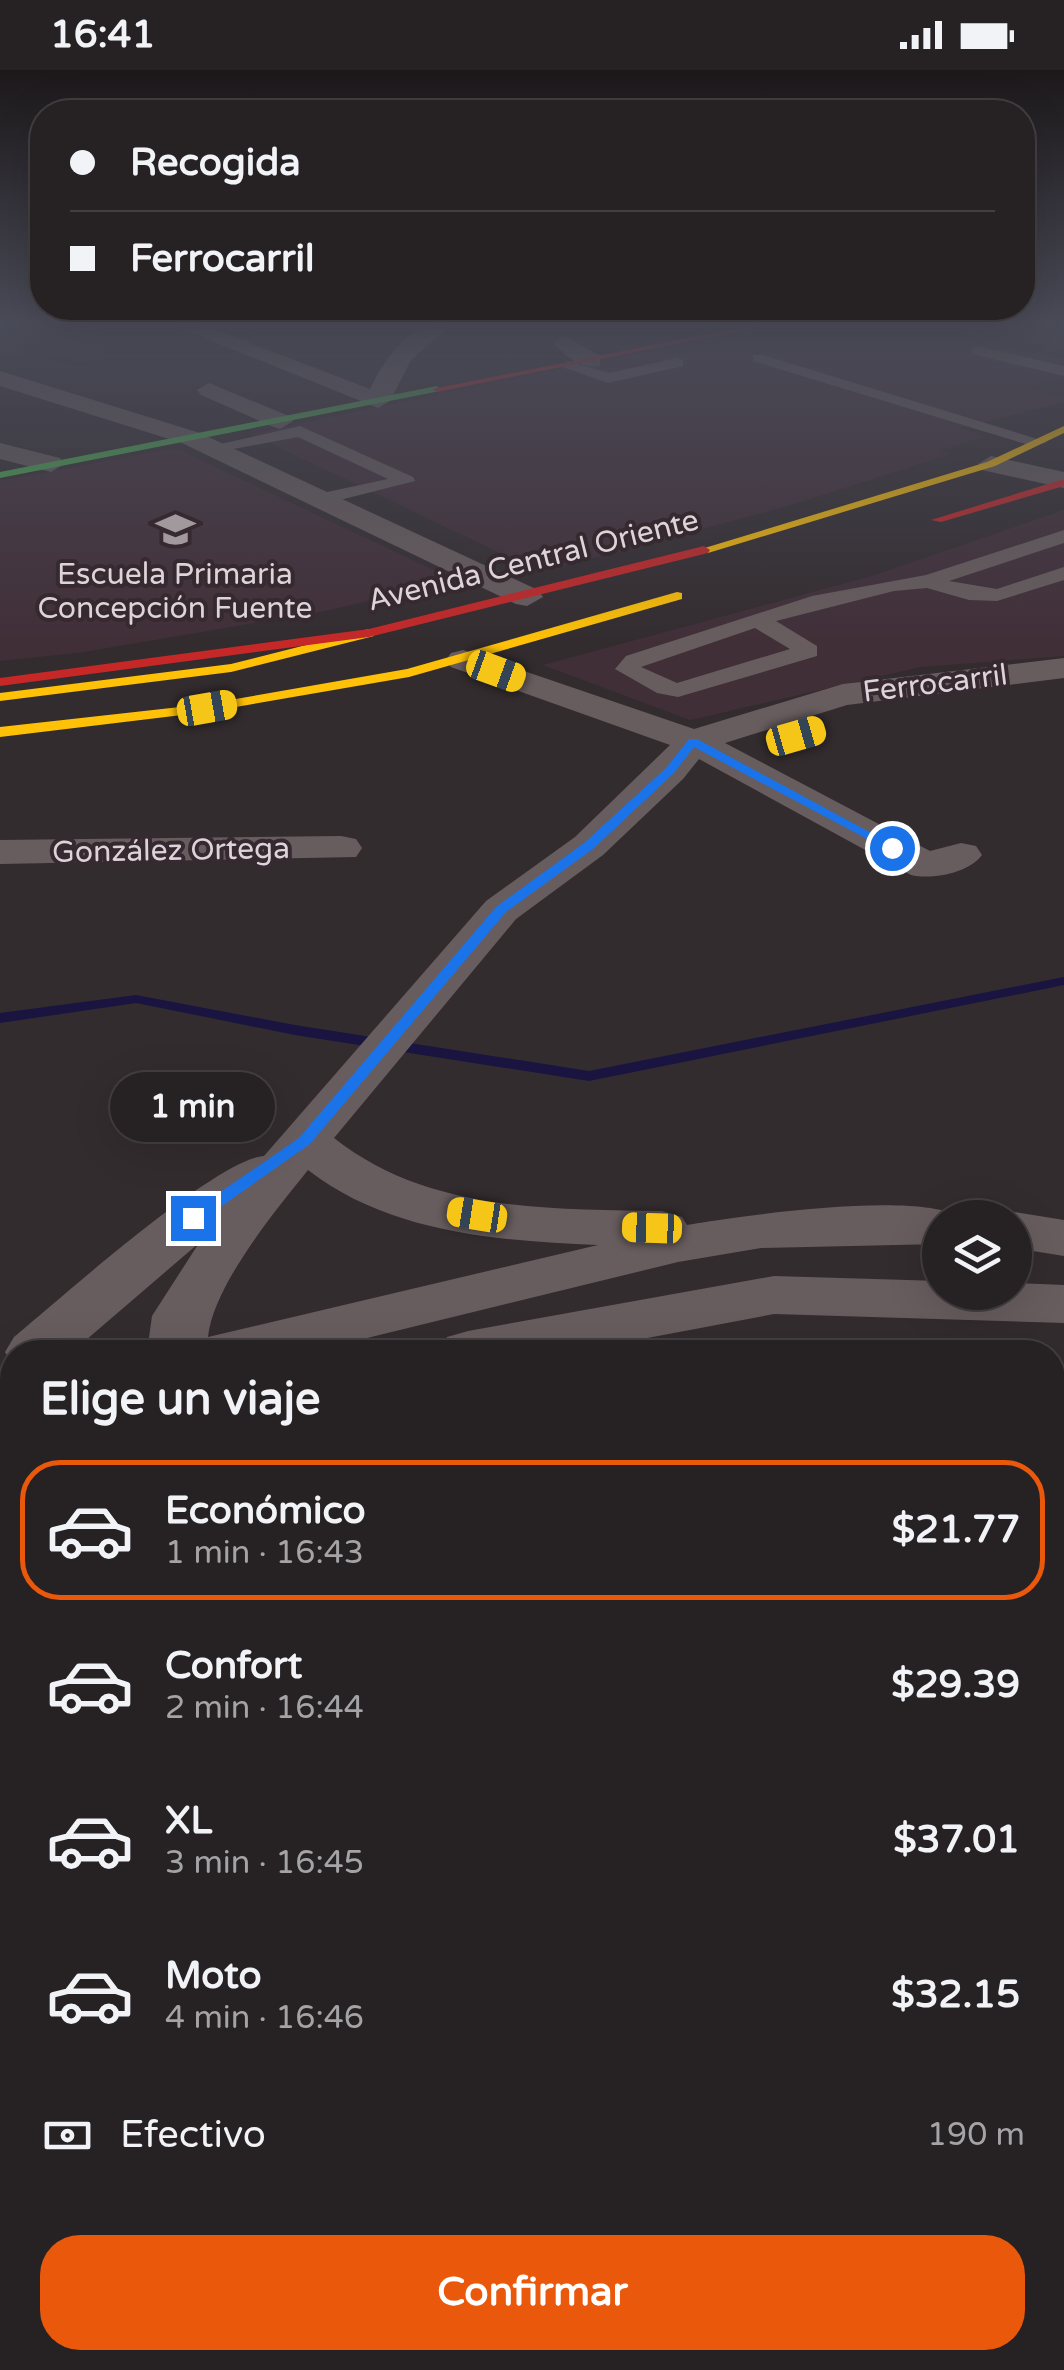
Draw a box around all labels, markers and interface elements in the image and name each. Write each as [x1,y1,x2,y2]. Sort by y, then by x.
text: 16:41 [50,12,155,58]
text: Recogida [130,140,301,186]
text: Ferrocarril [130,236,314,282]
street label: Avenida Central Oriente [364,501,702,620]
school or university icon: Escuela Primaria Concepción Fuente [154,509,196,551]
place label: Escuela Primaria Concepción Fuente [37,556,313,627]
car [463,647,529,695]
street label: Ferrocarril [861,656,1010,711]
car [175,688,239,728]
car [763,713,829,759]
route start [870,826,915,871]
street label: González Ortega [52,830,290,871]
callout: 1 min [110,1073,276,1143]
text: 1 min [150,1088,235,1126]
car [445,1195,509,1235]
route end [171,1196,216,1241]
map controls [922,1200,1032,1310]
button: layers [922,1200,1032,1310]
car [621,1212,683,1244]
text: Elige un viaje [40,1373,320,1427]
icon: car [45,1485,135,1575]
text: Económico [165,1488,366,1534]
text: $21.77 [892,1507,1020,1553]
text: 1 min · 16:43 [165,1534,364,1572]
icon: car [45,1640,135,1730]
text: Confort [165,1643,302,1689]
text: $29.39 [891,1662,1020,1708]
text: 2 min · 16:44 [165,1689,364,1727]
icon: car [45,1795,135,1885]
text: XL [165,1798,212,1844]
text: $37.01 [893,1817,1020,1863]
text: 3 min · 16:45 [165,1844,364,1882]
icon: car [45,1950,135,2040]
text: Moto [165,1953,261,1999]
text: $32.15 [891,1972,1020,2018]
text: 4 min · 16:46 [165,1999,364,2037]
icon: cash [40,2108,95,2163]
text: Efectivo [120,2112,266,2158]
text: 190 m [927,2116,1025,2154]
button: Confirmar [40,2235,1025,2350]

